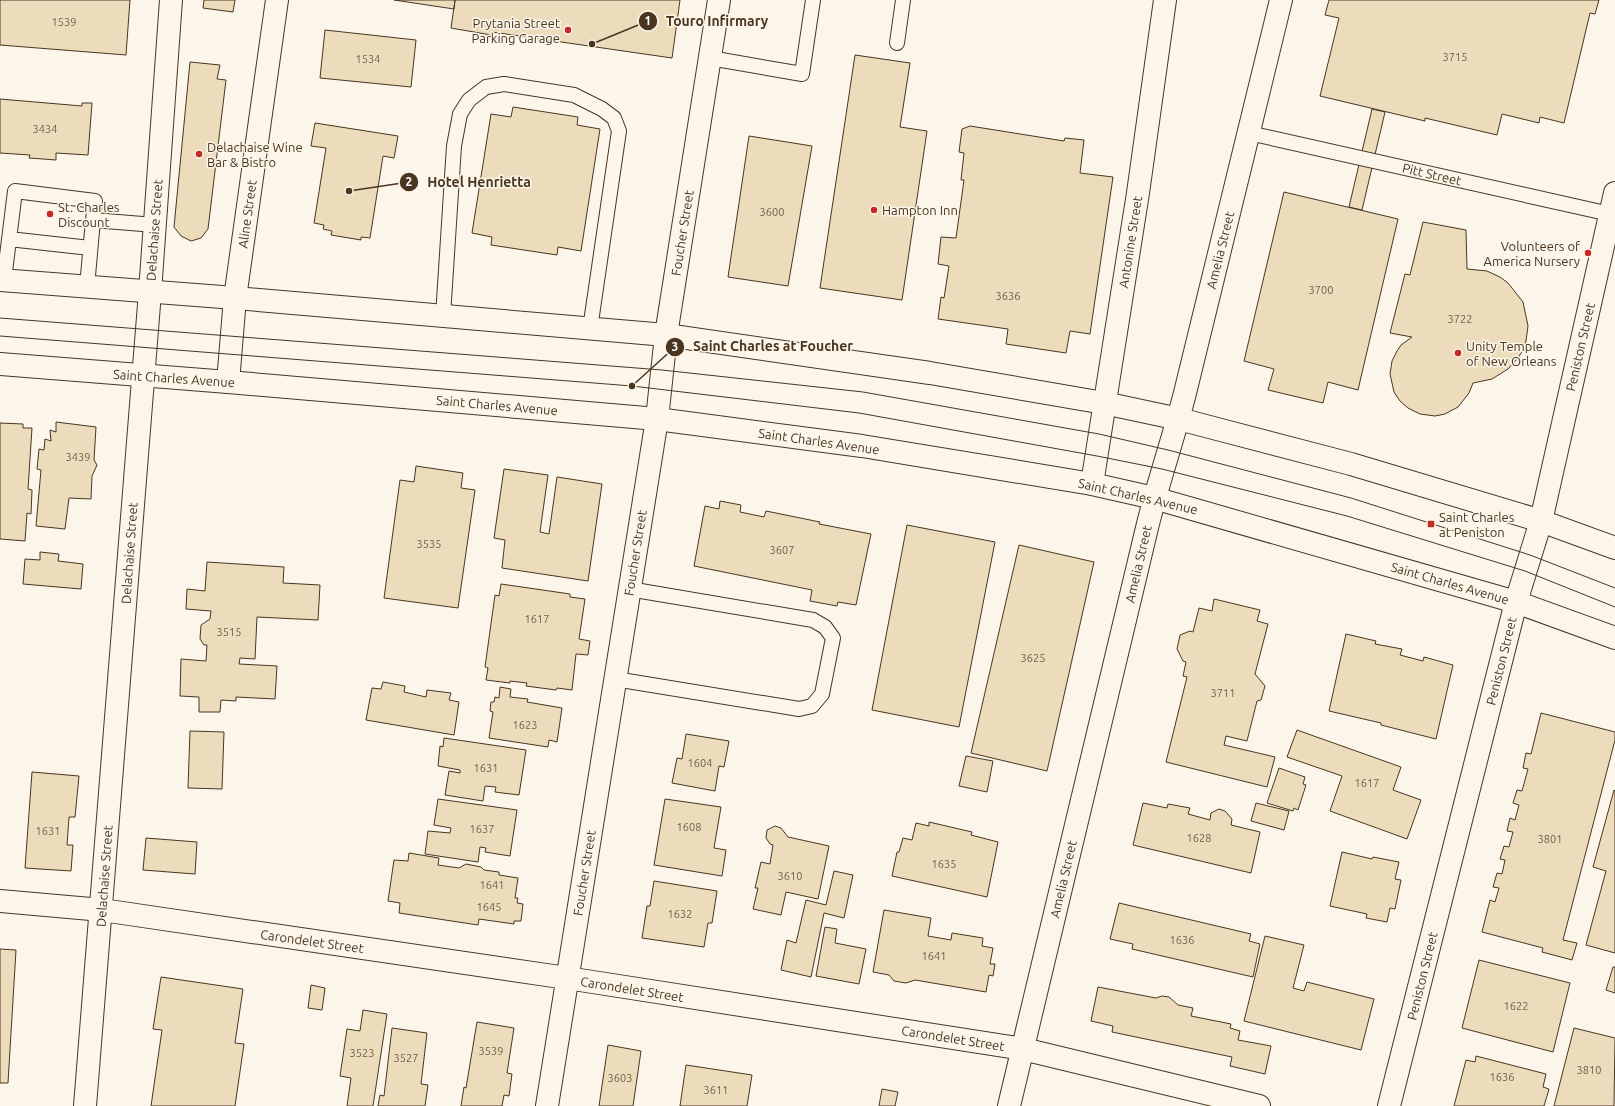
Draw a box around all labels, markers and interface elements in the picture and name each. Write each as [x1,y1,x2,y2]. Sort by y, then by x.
callout: Touro Infirmary [638,8,776,34]
text: Touro Infirmary [666,13,769,29]
text: 1 [645,14,651,27]
house number: 1539 [52,16,76,28]
place label: Prytania Street Parking Garage [472,16,560,45]
marker: Prytania Street Parking Garage [563,25,573,35]
house number: 3715 [1443,51,1467,63]
house number: 1534 [356,53,380,65]
house number: 3434 [33,123,57,135]
place label: Delachaise Wine Bar & Bistro [207,140,303,169]
marker: Delachaise Wine Bar & Bistro [194,149,204,159]
street label: Pitt Street [1401,160,1463,188]
callout: Hotel Henrietta [399,169,539,195]
text: Hotel Henrietta [427,174,531,190]
text: 2 [406,175,413,188]
street label: Delachaise Street [143,179,165,281]
street label: Aline Street [235,179,259,249]
street label: Foucher Street [668,189,696,277]
street label: Antonine Street [1116,195,1144,289]
place label: St. Charles Discount [58,200,120,229]
place label: Hampton Inn [882,203,958,217]
marker: Hampton Inn [869,205,879,215]
house number: 3600 [760,206,784,218]
marker: St. Charles Discount [45,209,55,219]
street label: Amelia Street [1204,210,1236,290]
place label: Volunteers of America Nursery [1483,239,1580,268]
marker: Volunteers of America Nursery [1583,248,1593,258]
house number: 3700 [1309,284,1333,296]
house number: 3636 [996,290,1020,302]
street label: Peniston Street [1563,301,1597,393]
house number: 3722 [1448,313,1472,325]
callout: Saint Charles at Foucher [665,334,861,360]
text: Saint Charles at Foucher [693,338,853,354]
place label: Unity Temple of New Orleans [1466,339,1557,368]
text: 3 [672,340,678,353]
marker: Unity Temple of New Orleans [1453,348,1463,358]
street label: Saint Charles Avenue [113,367,235,389]
street label: Saint Charles Avenue [436,393,558,417]
street label: Saint Charles Avenue [758,426,880,456]
house number: 3439 [66,451,90,463]
street label: Saint Charles Avenue [1077,475,1199,517]
street label: Delachaise Street [118,502,140,604]
street label: Foucher Street [621,509,649,597]
place label: Saint Charles at Peniston [1439,510,1515,539]
marker: Saint Charles at Peniston [1426,519,1436,529]
street label: Amelia Street [1122,524,1154,604]
house number: 3535 [417,538,441,550]
house number: 3607 [770,544,794,556]
street label: Saint Charles Avenue [1389,559,1511,607]
house number: 1617 [525,613,549,625]
street label: Peniston Street [1483,615,1519,707]
house number: 3515 [217,626,241,638]
house number: 3625 [1021,652,1045,664]
house number: 3711 [1211,687,1235,699]
house number: 1623 [513,719,537,731]
house number: 1604 [688,757,712,769]
house number: 1631 [474,762,498,774]
house number: 1617 [1355,777,1379,789]
house number: 1608 [677,821,701,833]
house number: 1637 [470,823,494,835]
house number: 1631 [36,825,60,837]
street label: Delachaise Street [93,825,115,927]
street label: Foucher Street [570,829,598,917]
house number: 1628 [1187,832,1211,844]
house number: 3801 [1538,833,1562,845]
street label: Amelia Street [1047,839,1079,919]
house number: 1635 [932,858,956,870]
house number: 3610 [778,870,802,882]
house number: 1641 [480,879,504,891]
house number: 1645 [477,901,501,913]
house number: 1632 [668,908,692,920]
street label: Carondelet Street [259,927,365,955]
street label: Peniston Street [1404,930,1440,1022]
house number: 1636 [1170,934,1194,946]
house number: 1641 [922,950,946,962]
street label: Carondelet Street [579,974,685,1004]
house number: 1622 [1504,1000,1528,1012]
street label: Carondelet Street [900,1023,1006,1053]
house number: 3539 [479,1045,503,1057]
house number: 3523 [350,1047,374,1059]
house number: 3527 [394,1052,418,1064]
house number: 3810 [1577,1064,1601,1076]
house number: 1636 [1490,1071,1514,1083]
house number: 3603 [608,1072,632,1084]
house number: 3611 [704,1084,728,1096]

